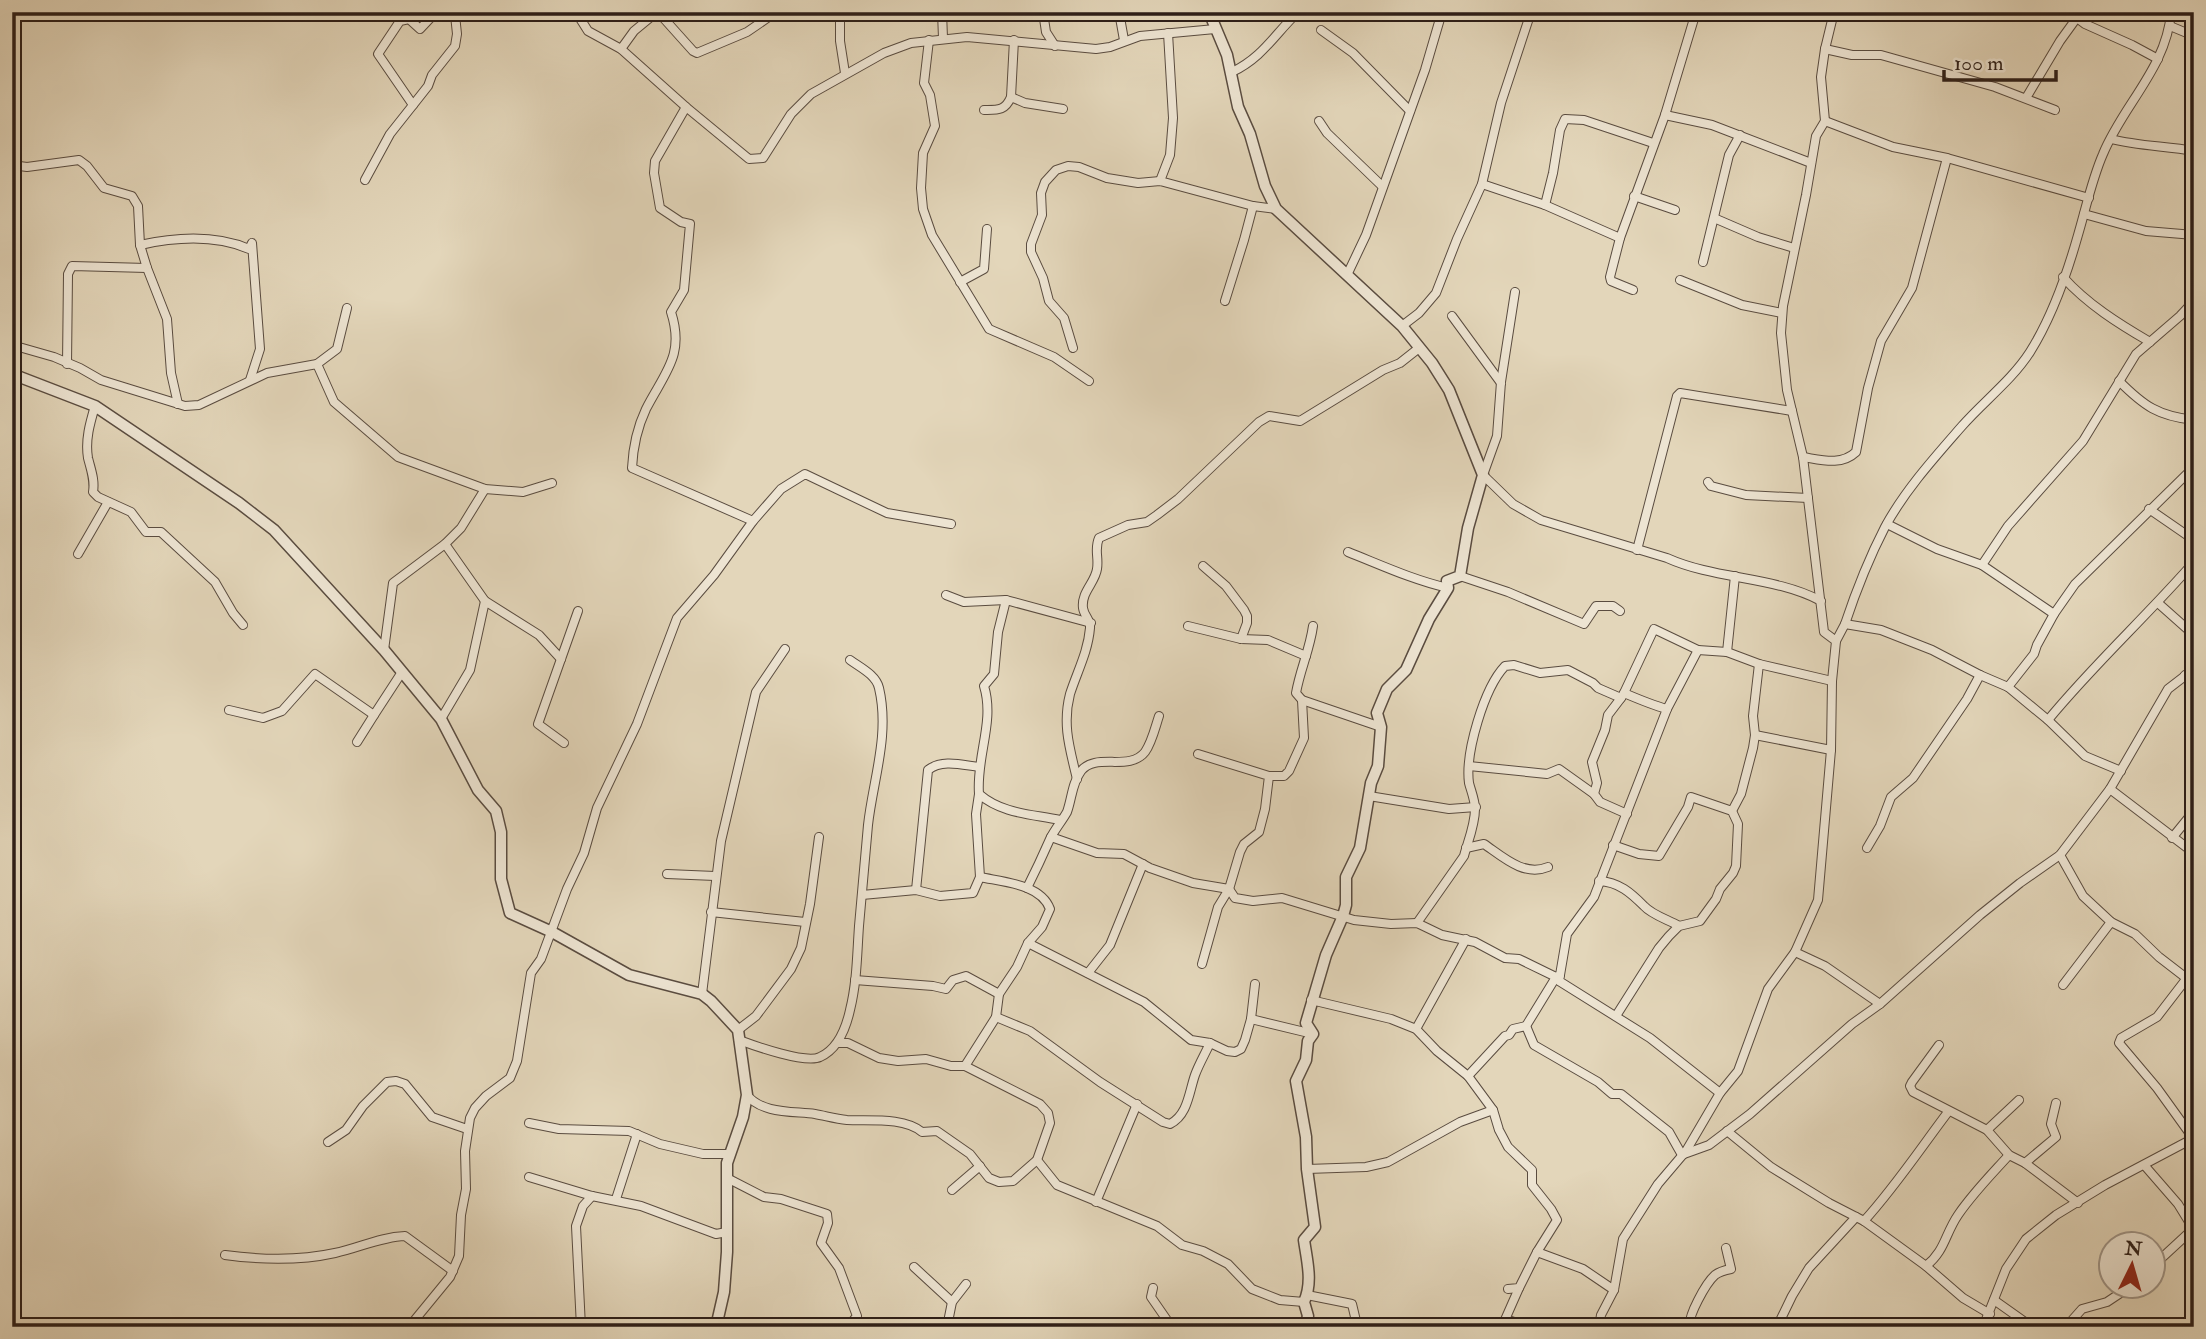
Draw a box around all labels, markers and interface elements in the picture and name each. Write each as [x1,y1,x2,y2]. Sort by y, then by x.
scale bar [1944,38,2056,82]
text: 100 m [1954,50,2004,77]
north arrow [2098,1230,2168,1300]
text: N [2123,1236,2144,1262]

